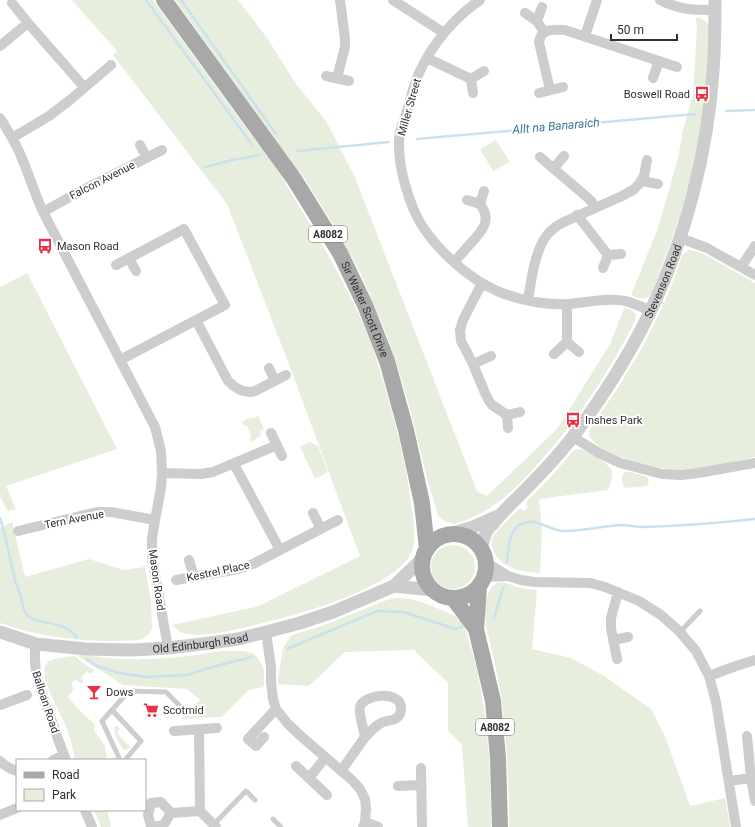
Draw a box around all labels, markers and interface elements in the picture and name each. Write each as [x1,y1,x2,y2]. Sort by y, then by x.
scale bar [611,16,677,42]
text: 50 m [617,23,644,37]
street label: Miller Street [395,77,424,137]
bus stop icon: Boswell Road [693,85,711,103]
place label: Boswell Road [624,88,690,101]
water label: Allt na Banaraich [511,115,600,137]
street label: Falcon Avenue [67,158,137,202]
road number: A8082 [309,226,347,242]
bus stop icon: Mason Road [36,237,54,255]
place label: Mason Road [57,240,119,253]
street label: Stevenson Road [642,243,684,321]
street label: Sir Walter Scott Drive [338,259,391,359]
bus stop icon: Inshes Park [564,411,582,429]
place label: Inshes Park [585,414,643,427]
street label: Tern Avenue [43,507,105,532]
street label: Mason Road [146,549,167,611]
street label: Kestrel Place [185,558,251,584]
street label: Old Edinburgh Road [152,631,250,656]
street label: Balloan Road [29,669,62,735]
bar icon: Dows [85,683,103,701]
place label: Dows [106,686,134,699]
supermarket icon: Scotmid [142,701,160,719]
place label: Scotmid [163,704,204,717]
road number: A8082 [476,719,514,735]
legend [16,759,146,811]
text: Road [52,768,80,782]
text: Park [52,788,77,802]

